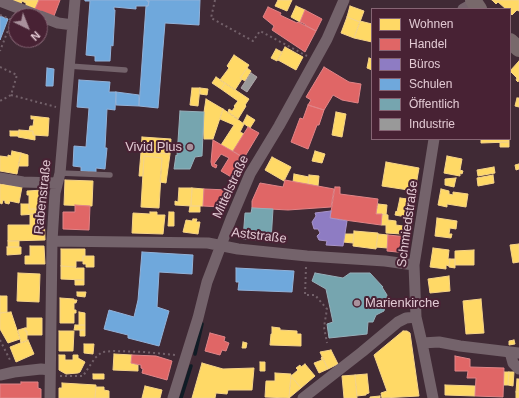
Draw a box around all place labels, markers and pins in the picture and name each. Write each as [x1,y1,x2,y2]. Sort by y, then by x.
place label: Vivid Plus [125,139,182,155]
marker: Vivid Plus [185,142,195,152]
place label: Marienkirche [365,295,439,311]
marker: Marienkirche [352,298,362,308]

